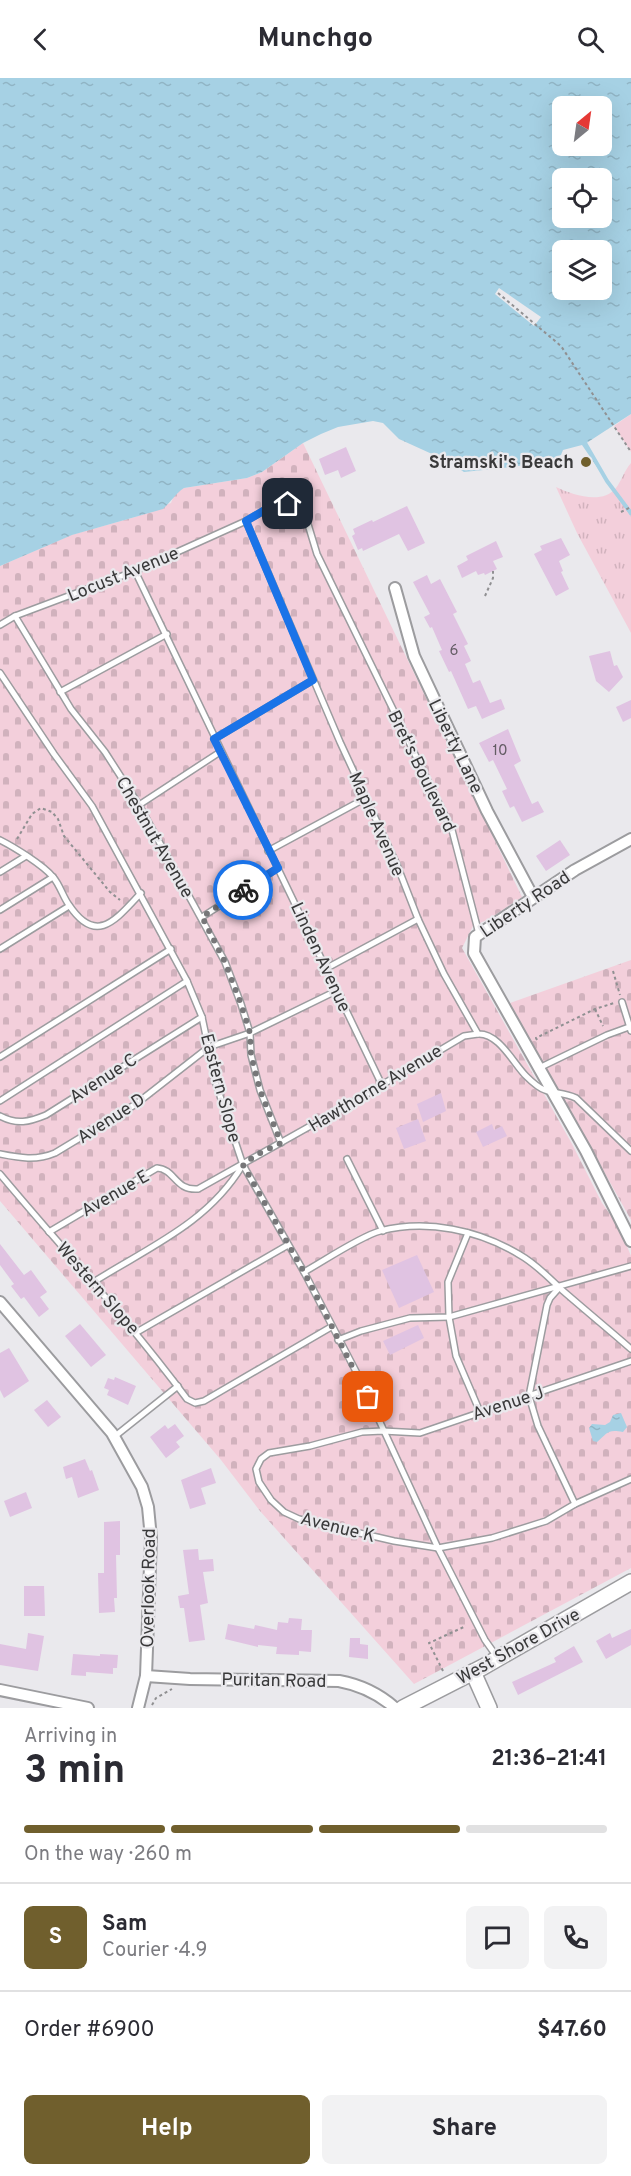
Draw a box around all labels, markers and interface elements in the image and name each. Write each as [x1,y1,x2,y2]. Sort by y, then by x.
text: Munchgo [258,22,373,56]
icon: back [24,23,57,56]
icon: search [574,23,607,56]
north arrow [552,96,612,156]
map controls [552,96,612,300]
button: locate [552,168,612,228]
button: layers [552,240,612,300]
place label: Stramski's Beach [429,452,574,475]
marker: Stramski's Beach [579,455,593,469]
pin [262,478,313,529]
icon: home [271,487,304,520]
street label: Locust Avenue [64,543,183,608]
house number: 6 [450,642,459,661]
street label: Liberty Lane [422,696,487,798]
street label: Bret's Boulevard [381,707,460,836]
house number: 10 [492,742,508,761]
street label: Maple Avenue [342,769,409,880]
street label: Chestnut Avenue [110,773,198,903]
courier [213,860,273,920]
street label: Liberty Road [476,867,575,944]
icon: bike [227,874,260,907]
street label: Linden Avenue [284,899,355,1016]
street label: Eastern Slope [194,1031,245,1145]
street label: Hawthorne Avenue [305,1040,447,1138]
street label: Avenue C [66,1049,142,1110]
street label: Avenue D [73,1089,150,1150]
street label: Avenue E [77,1166,154,1223]
street label: Western Slope [50,1238,144,1340]
pin [342,1371,393,1422]
icon: bag [351,1380,384,1413]
street label: Avenue J [470,1382,547,1427]
street label: Avenue K [298,1508,378,1549]
street label: Overlook Road [137,1528,162,1648]
street label: West Shore Drive [453,1604,585,1691]
street label: Puritan Road [221,1669,327,1694]
text: Arriving in [24,1724,117,1750]
text: 21:36–21:41 [491,1746,607,1773]
text: 3 min [24,1748,125,1797]
text: On the way · 260 m [24,1842,192,1868]
button: chat [466,1906,529,1969]
button: phone [544,1906,607,1969]
text: Sam [102,1911,147,1938]
text: S [49,1924,62,1951]
text: Courier · 4.9 [102,1938,207,1964]
text: Order #6900 [24,2017,155,2044]
text: $47.60 [537,2017,607,2044]
button: Help [24,2095,310,2164]
button: Share [322,2095,607,2164]

